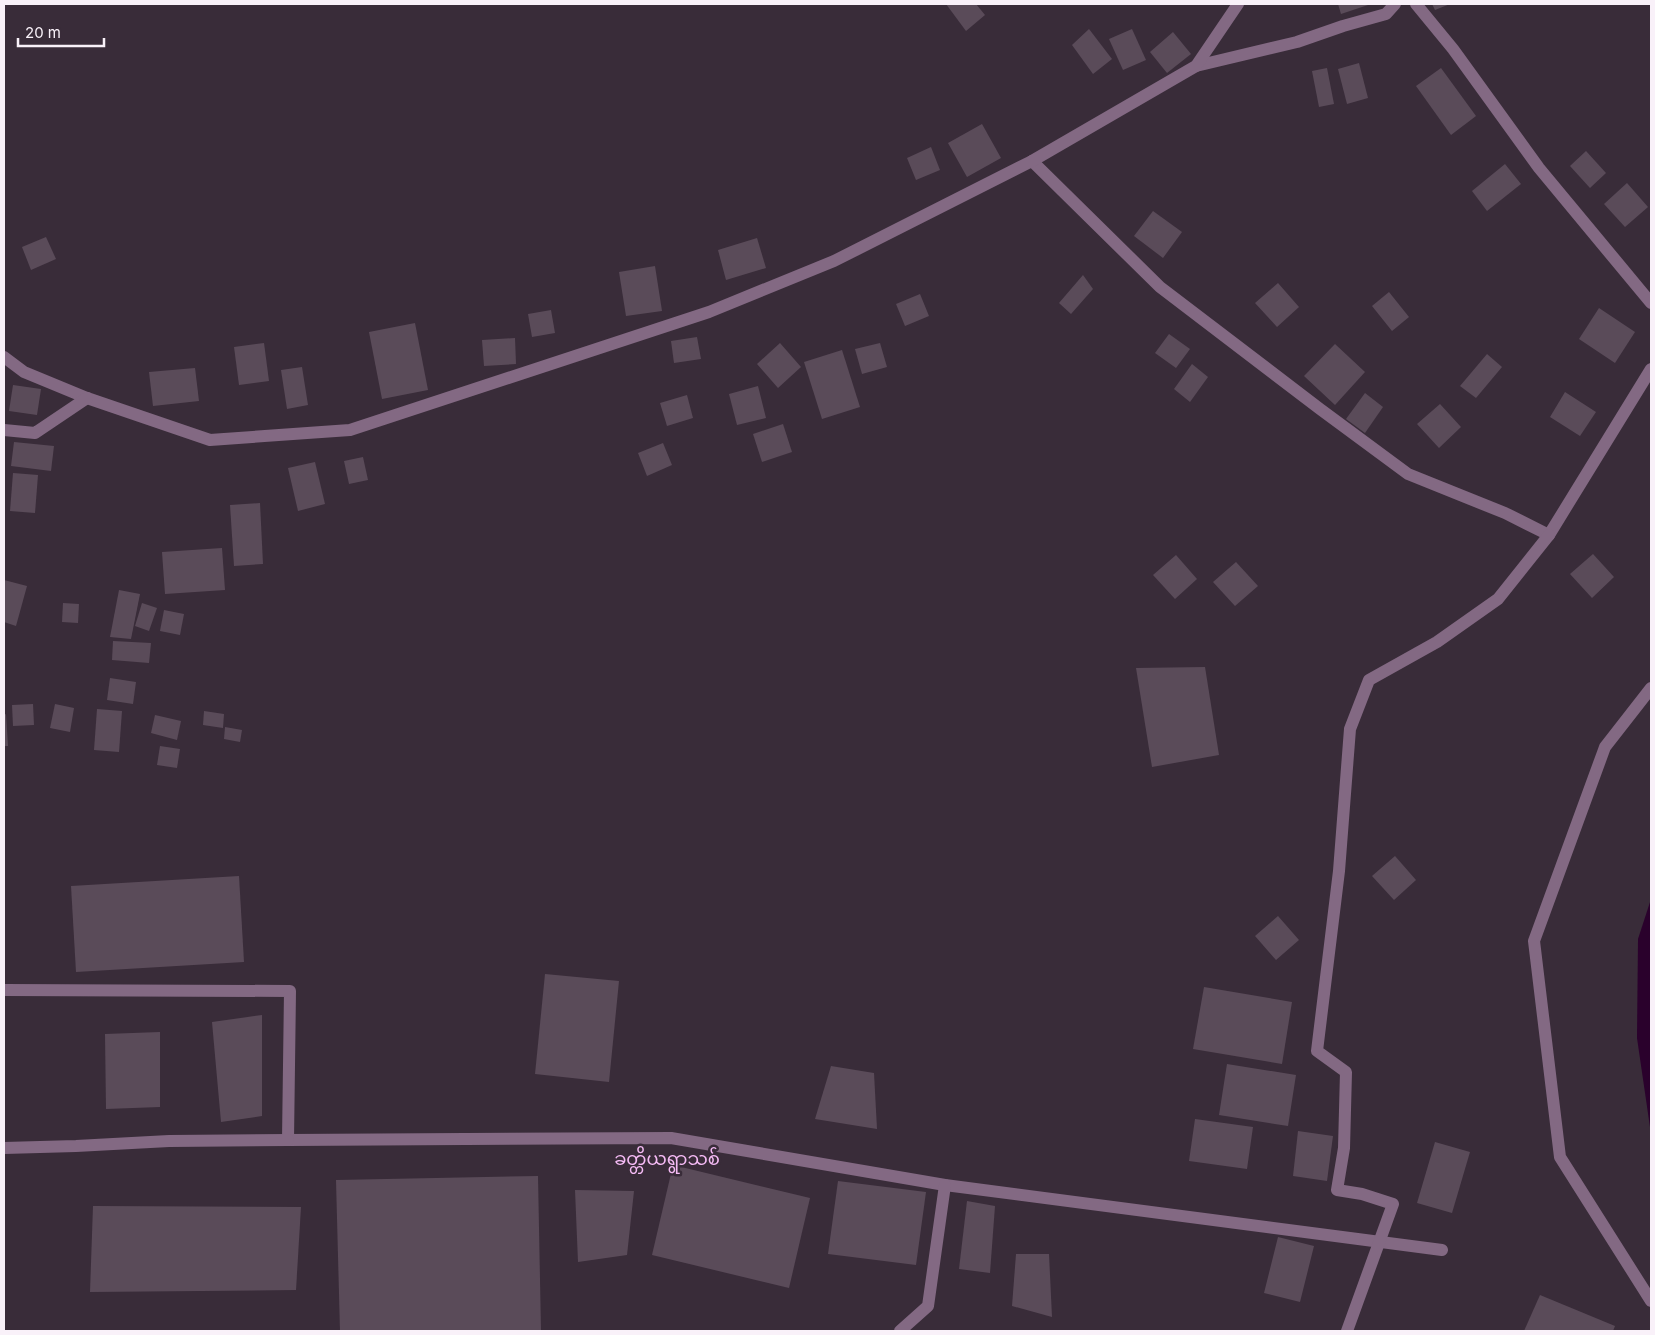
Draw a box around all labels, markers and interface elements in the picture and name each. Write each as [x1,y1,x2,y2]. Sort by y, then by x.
scale bar [18,15,104,47]
text: 20 m [25,23,61,42]
district label: ခတ္တိယရွာသစ် [614,1145,720,1174]

